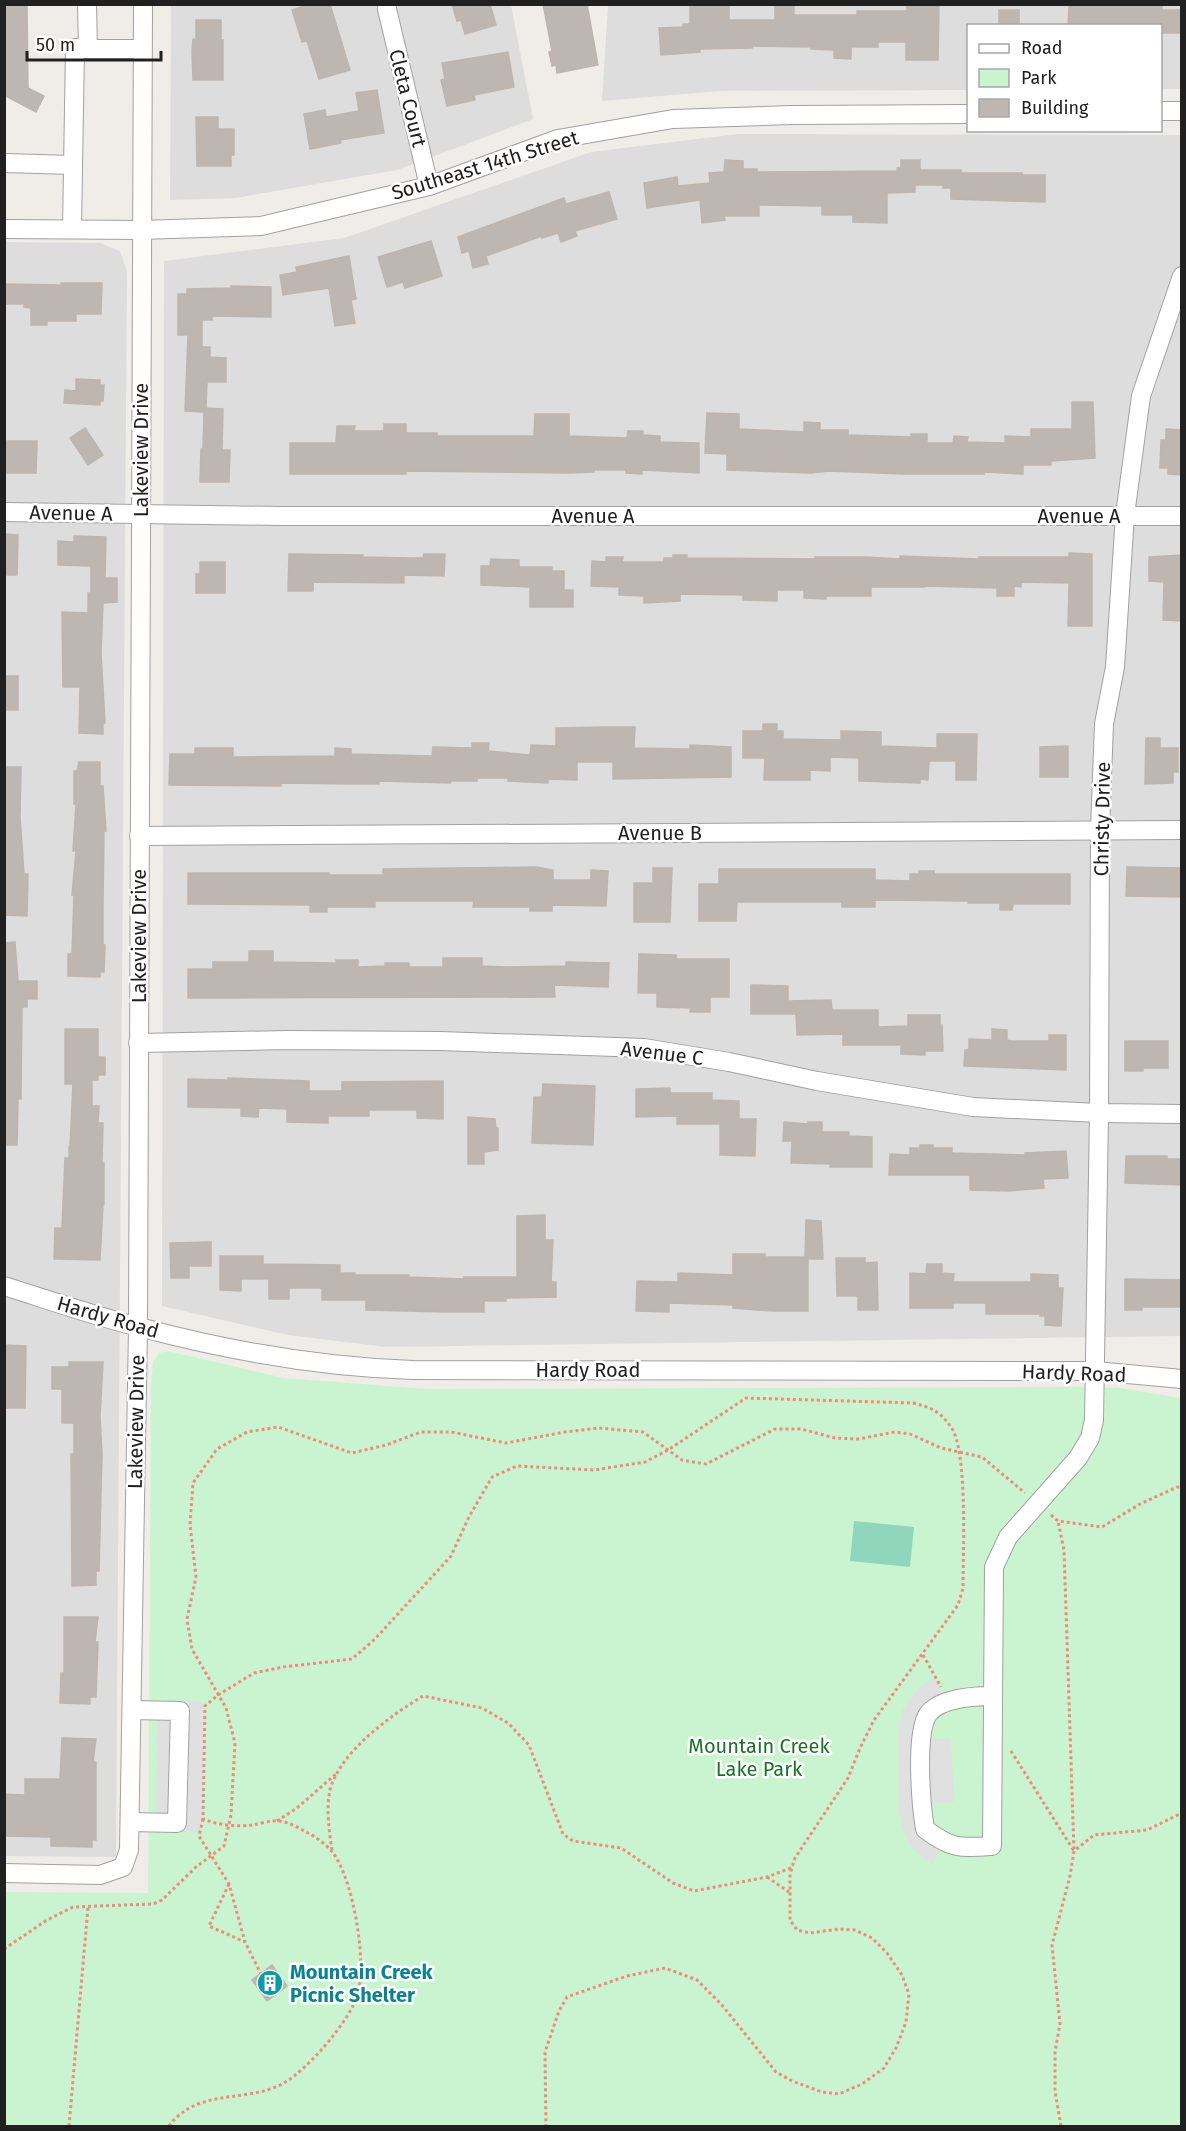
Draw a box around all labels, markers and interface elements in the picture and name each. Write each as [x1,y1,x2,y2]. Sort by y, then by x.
scale bar [27,24,160,62]
legend [967,24,1162,132]
text: 50 m [36,34,75,56]
text: Road [1021,37,1063,59]
street label: Cleta Court [384,47,432,150]
text: Park [1021,67,1057,89]
text: Building [1021,97,1089,119]
street label: Southeast 14th Street [389,125,582,205]
street label: Lakeview Drive [129,383,153,517]
street label: Avenue A [29,500,113,526]
street label: Avenue A [551,504,635,528]
street label: Avenue A [1037,504,1121,528]
street label: Christy Drive [1089,762,1115,876]
street label: Avenue B [618,821,702,845]
street label: Lakeview Drive [127,869,151,1003]
street label: Avenue C [619,1036,705,1070]
street label: Hardy Road [54,1291,162,1343]
street label: Lakeview Drive [123,1355,149,1489]
street label: Hardy Road [536,1358,640,1382]
street label: Hardy Road [1021,1359,1127,1387]
park label: Mountain Creek Lake Park [688,1734,830,1781]
place label: Mountain Creek Picnic Shelter [290,1960,433,2007]
building icon: Mountain Creek Picnic Shelter [255,1968,285,1998]

